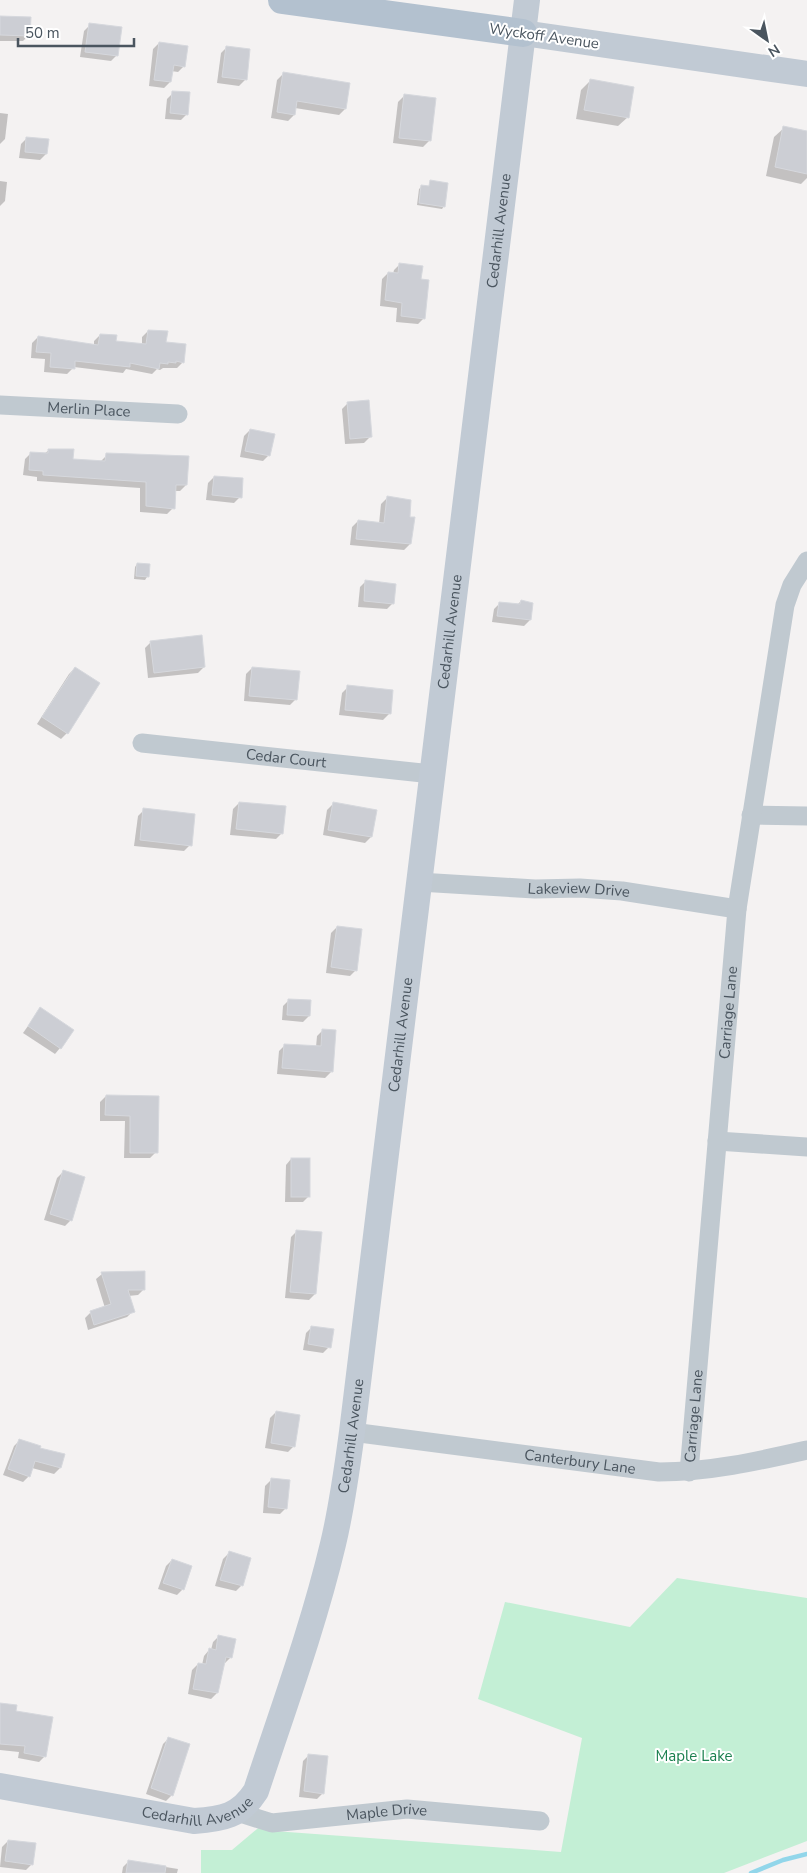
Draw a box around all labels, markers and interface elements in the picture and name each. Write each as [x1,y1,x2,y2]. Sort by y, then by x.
scale bar [18,15,134,47]
north arrow [742,15,792,65]
street label: Wyckoff Avenue [488,18,600,54]
text: 50 m [25,23,60,43]
text: N [764,40,783,61]
street label: Cedarhill Avenue [482,172,516,289]
street label: Merlin Place [47,397,131,422]
street label: Cedarhill Avenue [433,573,467,690]
street label: Cedar Court [245,744,328,773]
street label: Lakeview Drive [527,878,631,902]
street label: Carriage Lane [714,965,742,1060]
street label: Cedarhill Avenue [384,976,417,1093]
street label: Carriage Lane [680,1369,708,1464]
street label: Cedarhill Avenue [333,1377,368,1495]
street label: Canterbury Lane [523,1445,637,1479]
park label: Maple Lake [655,1746,733,1766]
street label: Cedarhill Avenue [140,1792,258,1831]
street label: Maple Drive [345,1799,428,1825]

